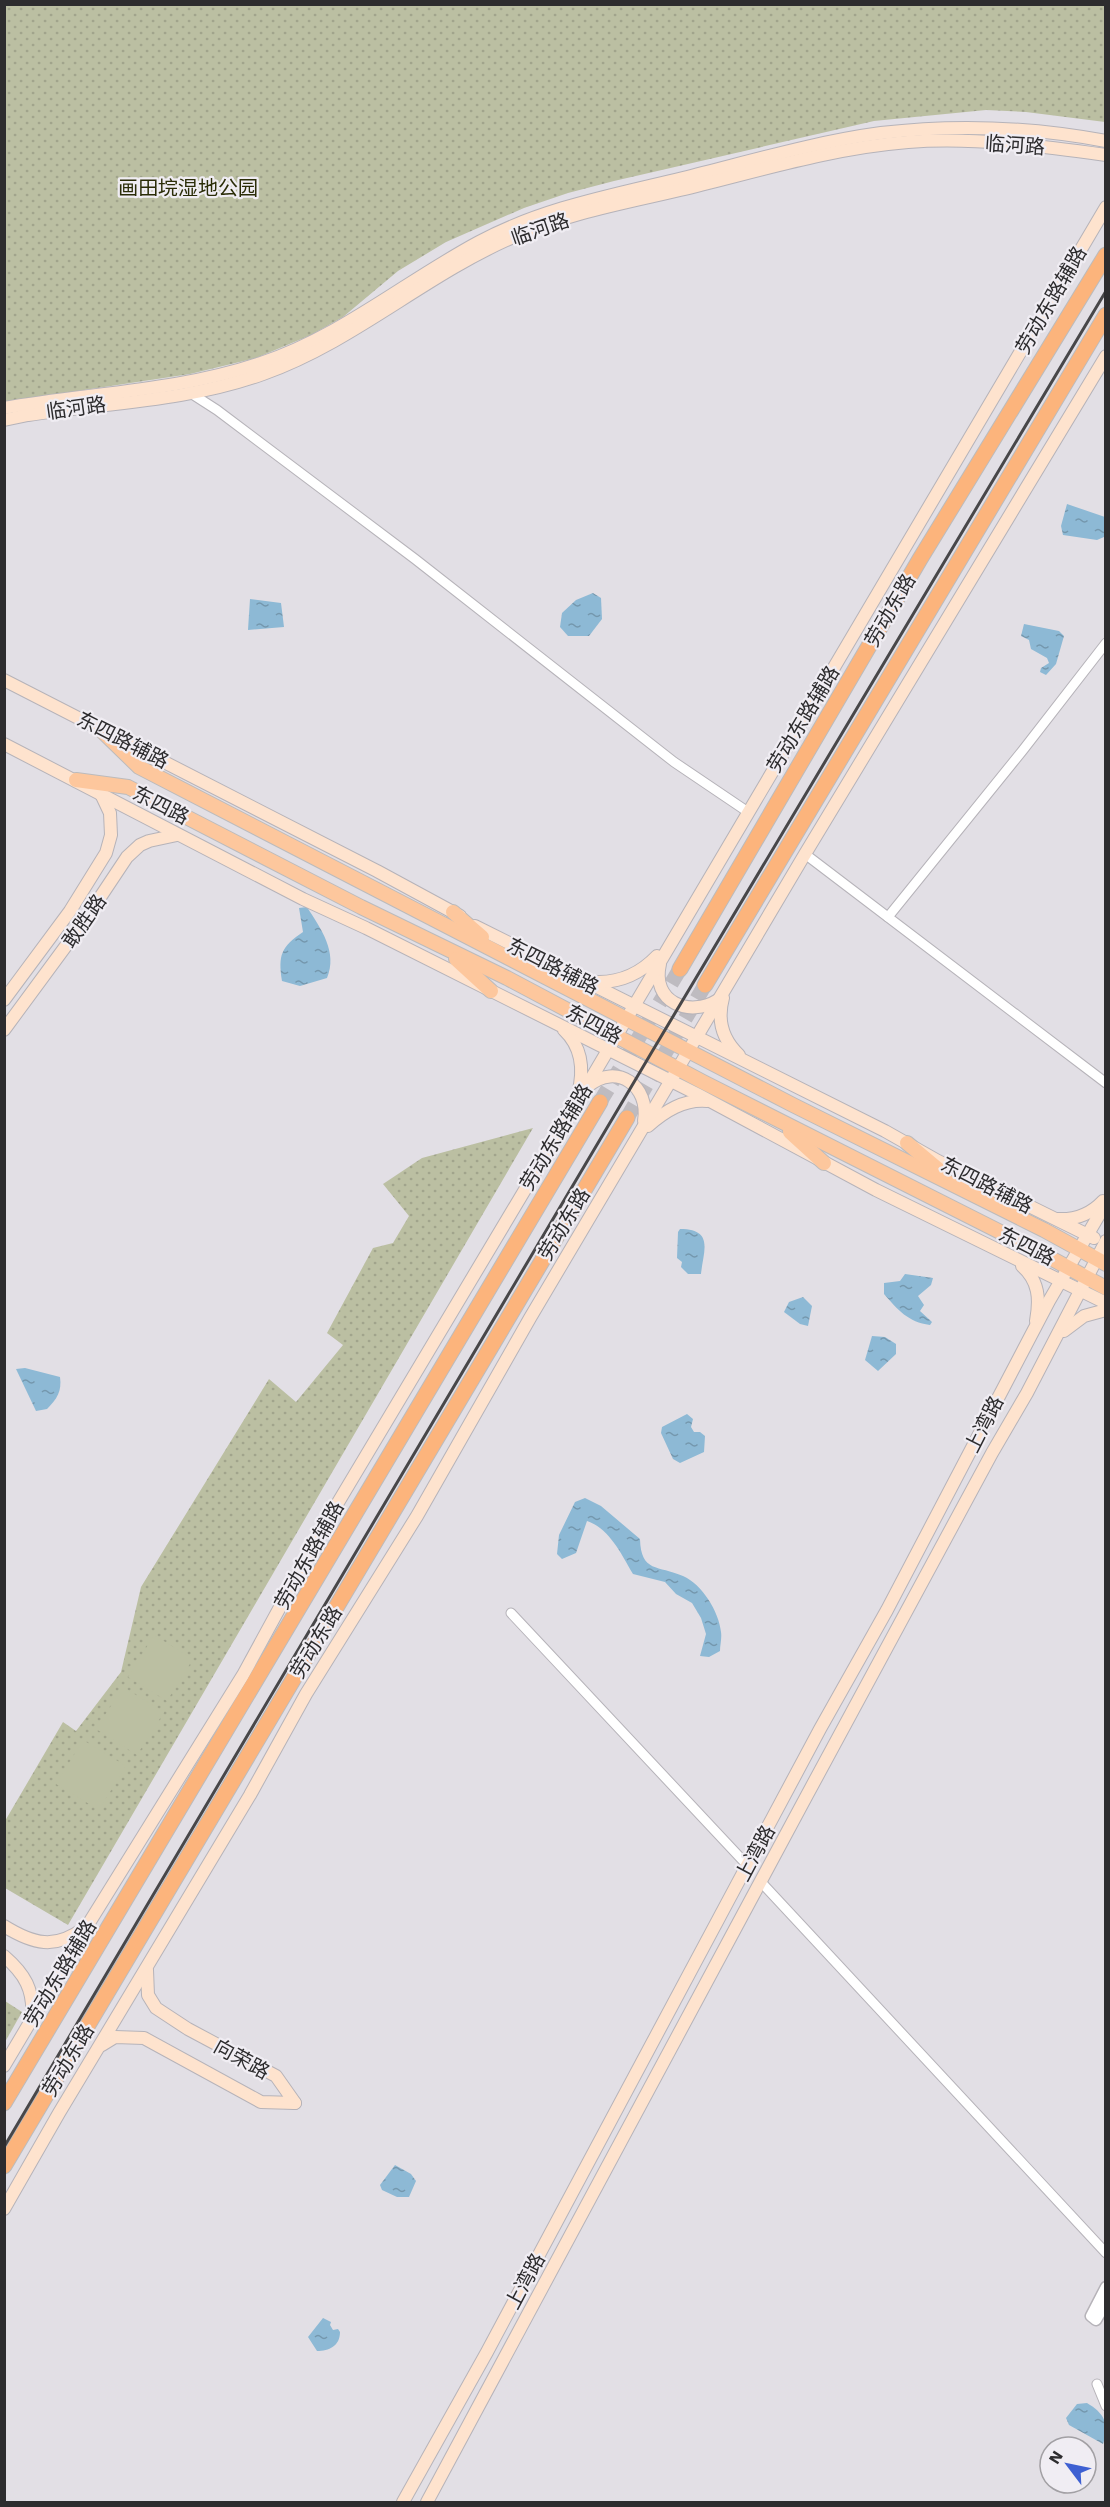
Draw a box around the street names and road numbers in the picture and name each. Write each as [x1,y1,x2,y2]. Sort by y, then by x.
street label: 临河路 [984,131,1046,159]
street label: 临河路 [508,208,572,250]
street label: 劳动东路辅路 [1011,242,1091,358]
street label: 临河路 [45,392,107,424]
street label: 劳动东路 [860,569,920,651]
street label: 劳动东路辅路 [762,661,844,777]
street label: 东四路辅路 [73,707,173,773]
street label: 东四路 [129,781,193,829]
street label: 敢胜路 [57,890,111,952]
street label: 东四路辅路 [503,933,603,999]
street label: 东四路 [562,999,626,1049]
street label: 劳动东路辅路 [515,1079,597,1195]
street label: 东四路辅路 [937,1152,1037,1218]
street label: 劳动东路 [533,1184,595,1264]
street label: 东四路 [995,1222,1059,1270]
street label: 上湾路 [960,1392,1008,1456]
street label: 劳动东路辅路 [269,1497,349,1613]
street label: 劳动东路 [285,1602,347,1682]
street label: 上湾路 [730,1821,780,1885]
street label: 劳动东路辅路 [19,1915,101,2031]
street label: 劳动东路 [37,2020,99,2100]
street label: 向荣路 [210,2034,274,2084]
street label: 上湾路 [500,2249,550,2313]

